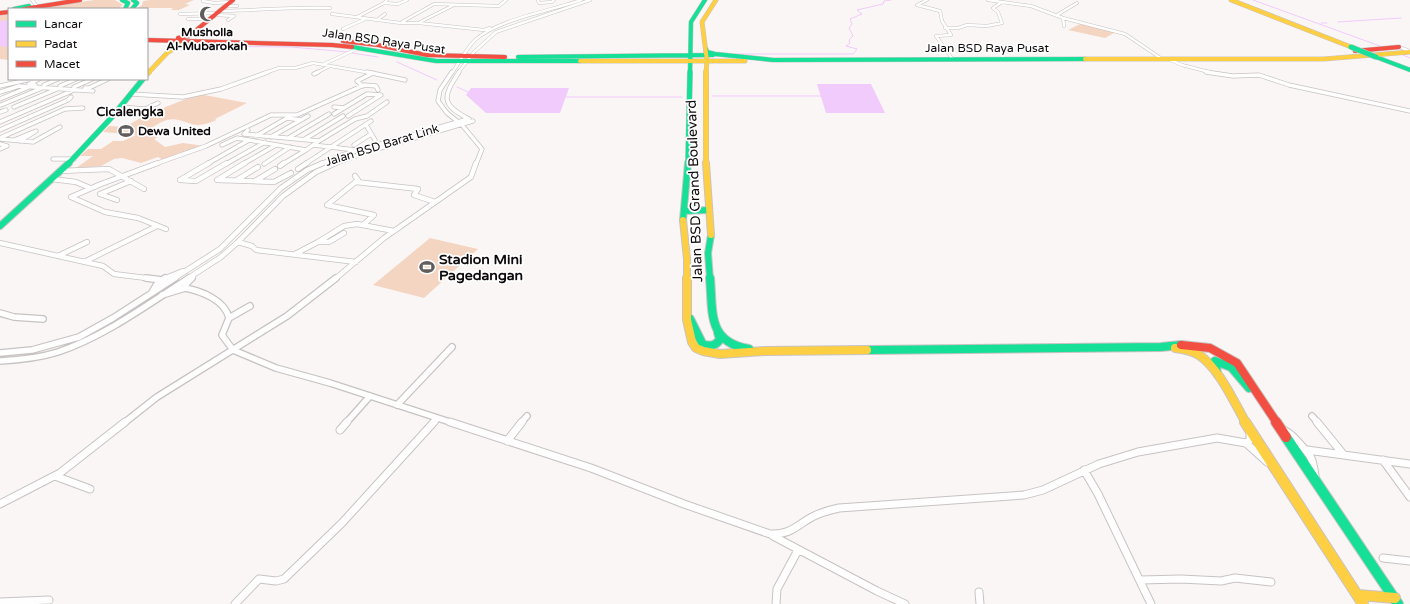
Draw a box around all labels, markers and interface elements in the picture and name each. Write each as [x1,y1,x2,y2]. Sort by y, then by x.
mosque icon: Musholla Al-Mubarokah [198,5,216,23]
legend [8,8,148,80]
text: Lancar [44,17,83,31]
place label: Musholla Al-Mubarokah [166,25,248,53]
street label: Jalan BSD Raya Pusat [322,25,447,57]
text: Padat [44,37,78,51]
street label: Jalan BSD Raya Pusat [925,41,1049,55]
text: Macet [44,57,80,71]
street label: Jalan BSD Grand Boulevard [683,100,706,282]
district label: Cicalengka [96,104,164,120]
street label: Jalan BSD Barat Link [324,121,441,169]
sports icon: Dewa United [117,122,135,140]
place label: Dewa United [138,124,211,138]
place label: Stadion Mini Pagedangan [439,251,523,284]
sports icon: Stadion Mini Pagedangan [418,258,436,276]

